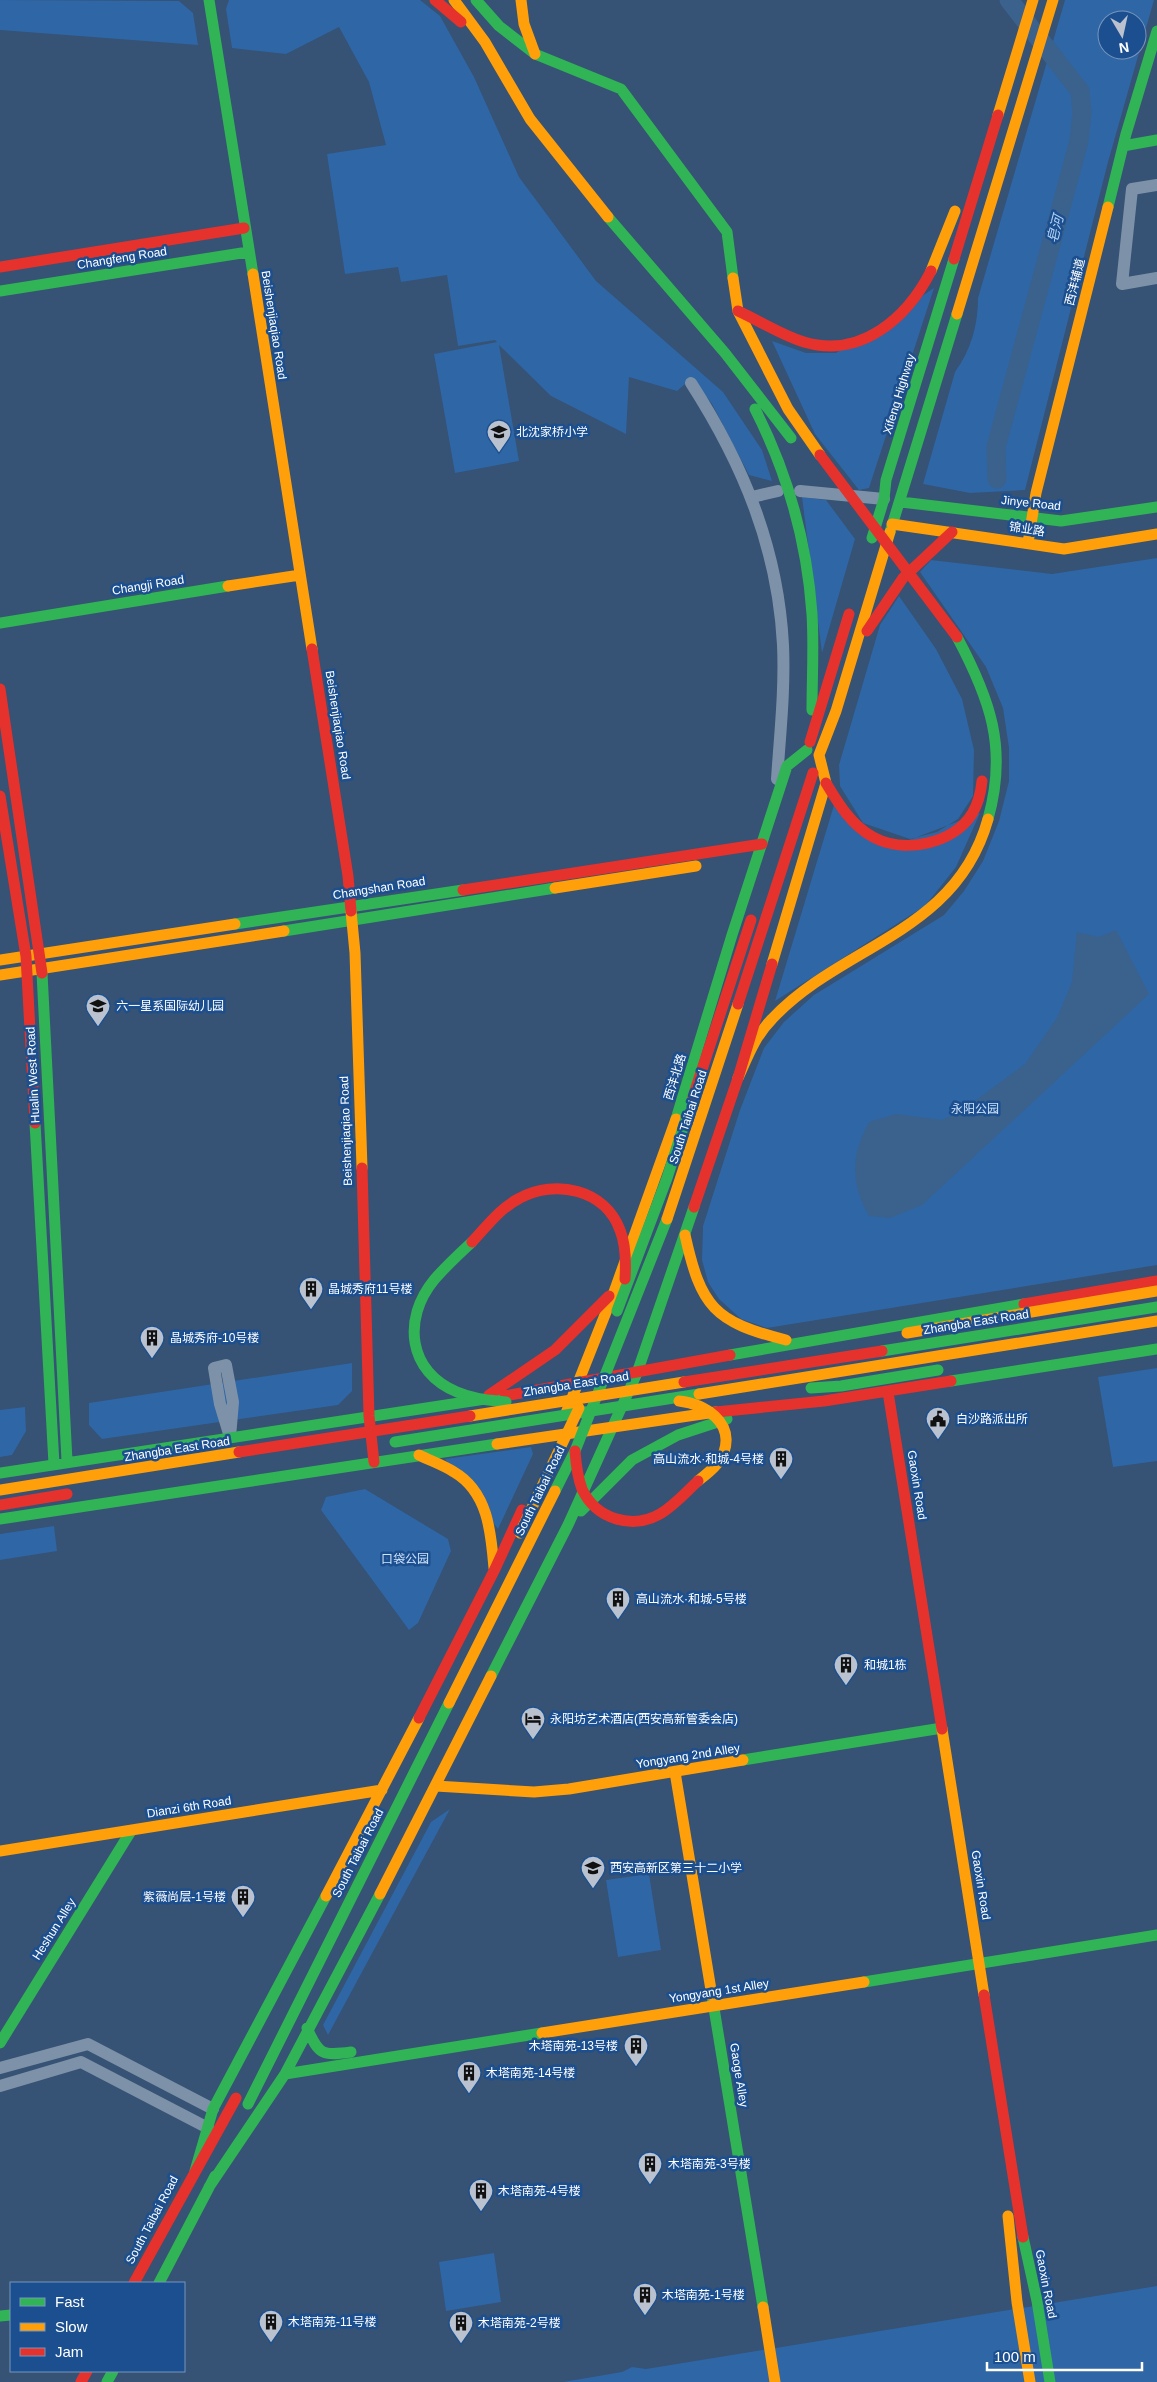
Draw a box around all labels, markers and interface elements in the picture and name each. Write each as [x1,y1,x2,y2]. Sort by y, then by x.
north arrow [1097,10,1147,60]
text: N [1118,39,1130,57]
water label: 皂河 [1044,211,1067,245]
street label: Changfeng Road [76,244,168,272]
street label: 西沣辅道 [1062,257,1088,307]
street label: Beishenjiaqiao Road [258,270,290,380]
street label: Xifeng Highway [880,352,918,436]
school or university icon: 北沈家桥小学 [486,419,512,453]
place label: 北沈家桥小学 [516,425,588,439]
street label: Jinye Road [1000,493,1062,513]
street label: 锦业路 [1008,519,1046,539]
street label: Changji Road [111,572,185,598]
street label: Beishenjiaqiao Road [322,670,354,780]
street label: Changshan Road [332,874,426,902]
school or university icon: 六一星系国际幼儿园 [85,993,111,1027]
place label: 六一星系国际幼儿园 [116,999,224,1013]
street label: Hualin West Road [23,1026,43,1124]
street label: 西沣北路 [661,1052,689,1102]
street label: South Taibai Road [666,1068,710,1166]
street label: Beishenjiaqiao Road [337,1076,355,1186]
park label: 永阳公园 [951,1102,999,1116]
building icon: 晶城秀府11号楼 [298,1276,324,1310]
place label: 晶城秀府11号楼 [328,1282,412,1296]
street label: Zhangba East Road [922,1307,1030,1337]
building icon: 晶城秀府-10号楼 [139,1325,165,1359]
place label: 晶城秀府-10号楼 [170,1331,259,1345]
street label: Zhangba East Road [522,1369,630,1399]
public building icon: 白沙路派出所 [925,1406,951,1440]
place label: 白沙路派出所 [956,1412,1028,1426]
street label: Zhangba East Road [123,1434,231,1464]
street label: South Taibai Road [512,1444,568,1538]
building icon: 高山流水·和城-4号楼 [768,1446,794,1480]
street label: Gaoxin Road [905,1449,929,1521]
place label: 高山流水·和城-4号楼 [653,1452,764,1466]
park label: 口袋公园 [381,1552,429,1566]
building icon: 高山流水·和城-5号楼 [605,1586,631,1620]
place label: 高山流水·和城-5号楼 [636,1592,747,1606]
building icon: 和城1栋 [833,1652,859,1686]
place label: 和城1栋 [864,1658,907,1672]
hotel icon: 永阳坊艺术酒店(西安高新管委会店) [520,1706,546,1740]
place label: 永阳坊艺术酒店(西安高新管委会店) [550,1712,738,1726]
street label: Yongyang 2nd Alley [635,1741,741,1771]
street label: Dianzi 6th Road [146,1793,232,1821]
street label: South Taibai Road [330,1806,386,1900]
street label: Gaoxin Road [969,1849,993,1921]
school or university icon: 西安高新区第三十二小学 [580,1855,606,1889]
place label: 西安高新区第三十二小学 [610,1861,742,1875]
building icon: 紫薇尚层-1号楼 [230,1884,256,1918]
place label: 紫薇尚层-1号楼 [143,1890,226,1904]
street label: Heshun Alley [30,1896,78,1962]
street label: Yongyang 1st Alley [668,1976,770,2006]
building icon: 木塔南苑-13号楼 [623,2033,649,2067]
place label: 木塔南苑-13号楼 [529,2039,618,2053]
street label: Gaoge Alley [727,2042,751,2108]
building icon: 木塔南苑-14号楼 [456,2060,482,2094]
place label: 木塔南苑-14号楼 [486,2066,575,2080]
building icon: 木塔南苑-3号楼 [637,2151,663,2185]
place label: 木塔南苑-3号楼 [668,2157,751,2171]
street label: South Taibai Road [123,2174,181,2266]
building icon: 木塔南苑-4号楼 [468,2178,494,2212]
place label: 木塔南苑-4号楼 [498,2184,581,2198]
street label: Gaoxin Road [1032,2248,1060,2320]
legend [10,2282,185,2372]
building icon: 木塔南苑-1号楼 [632,2282,658,2316]
place label: 木塔南苑-1号楼 [662,2288,745,2302]
text: Fast [55,2293,85,2310]
building icon: 木塔南苑-11号楼 [258,2309,284,2343]
building icon: 木塔南苑-2号楼 [448,2310,474,2344]
place label: 木塔南苑-11号楼 [288,2315,376,2329]
place label: 木塔南苑-2号楼 [478,2316,561,2330]
text: Slow [55,2318,88,2335]
scale bar [987,2340,1142,2372]
text: Jam [55,2343,83,2360]
text: 100 m [994,2348,1036,2365]

